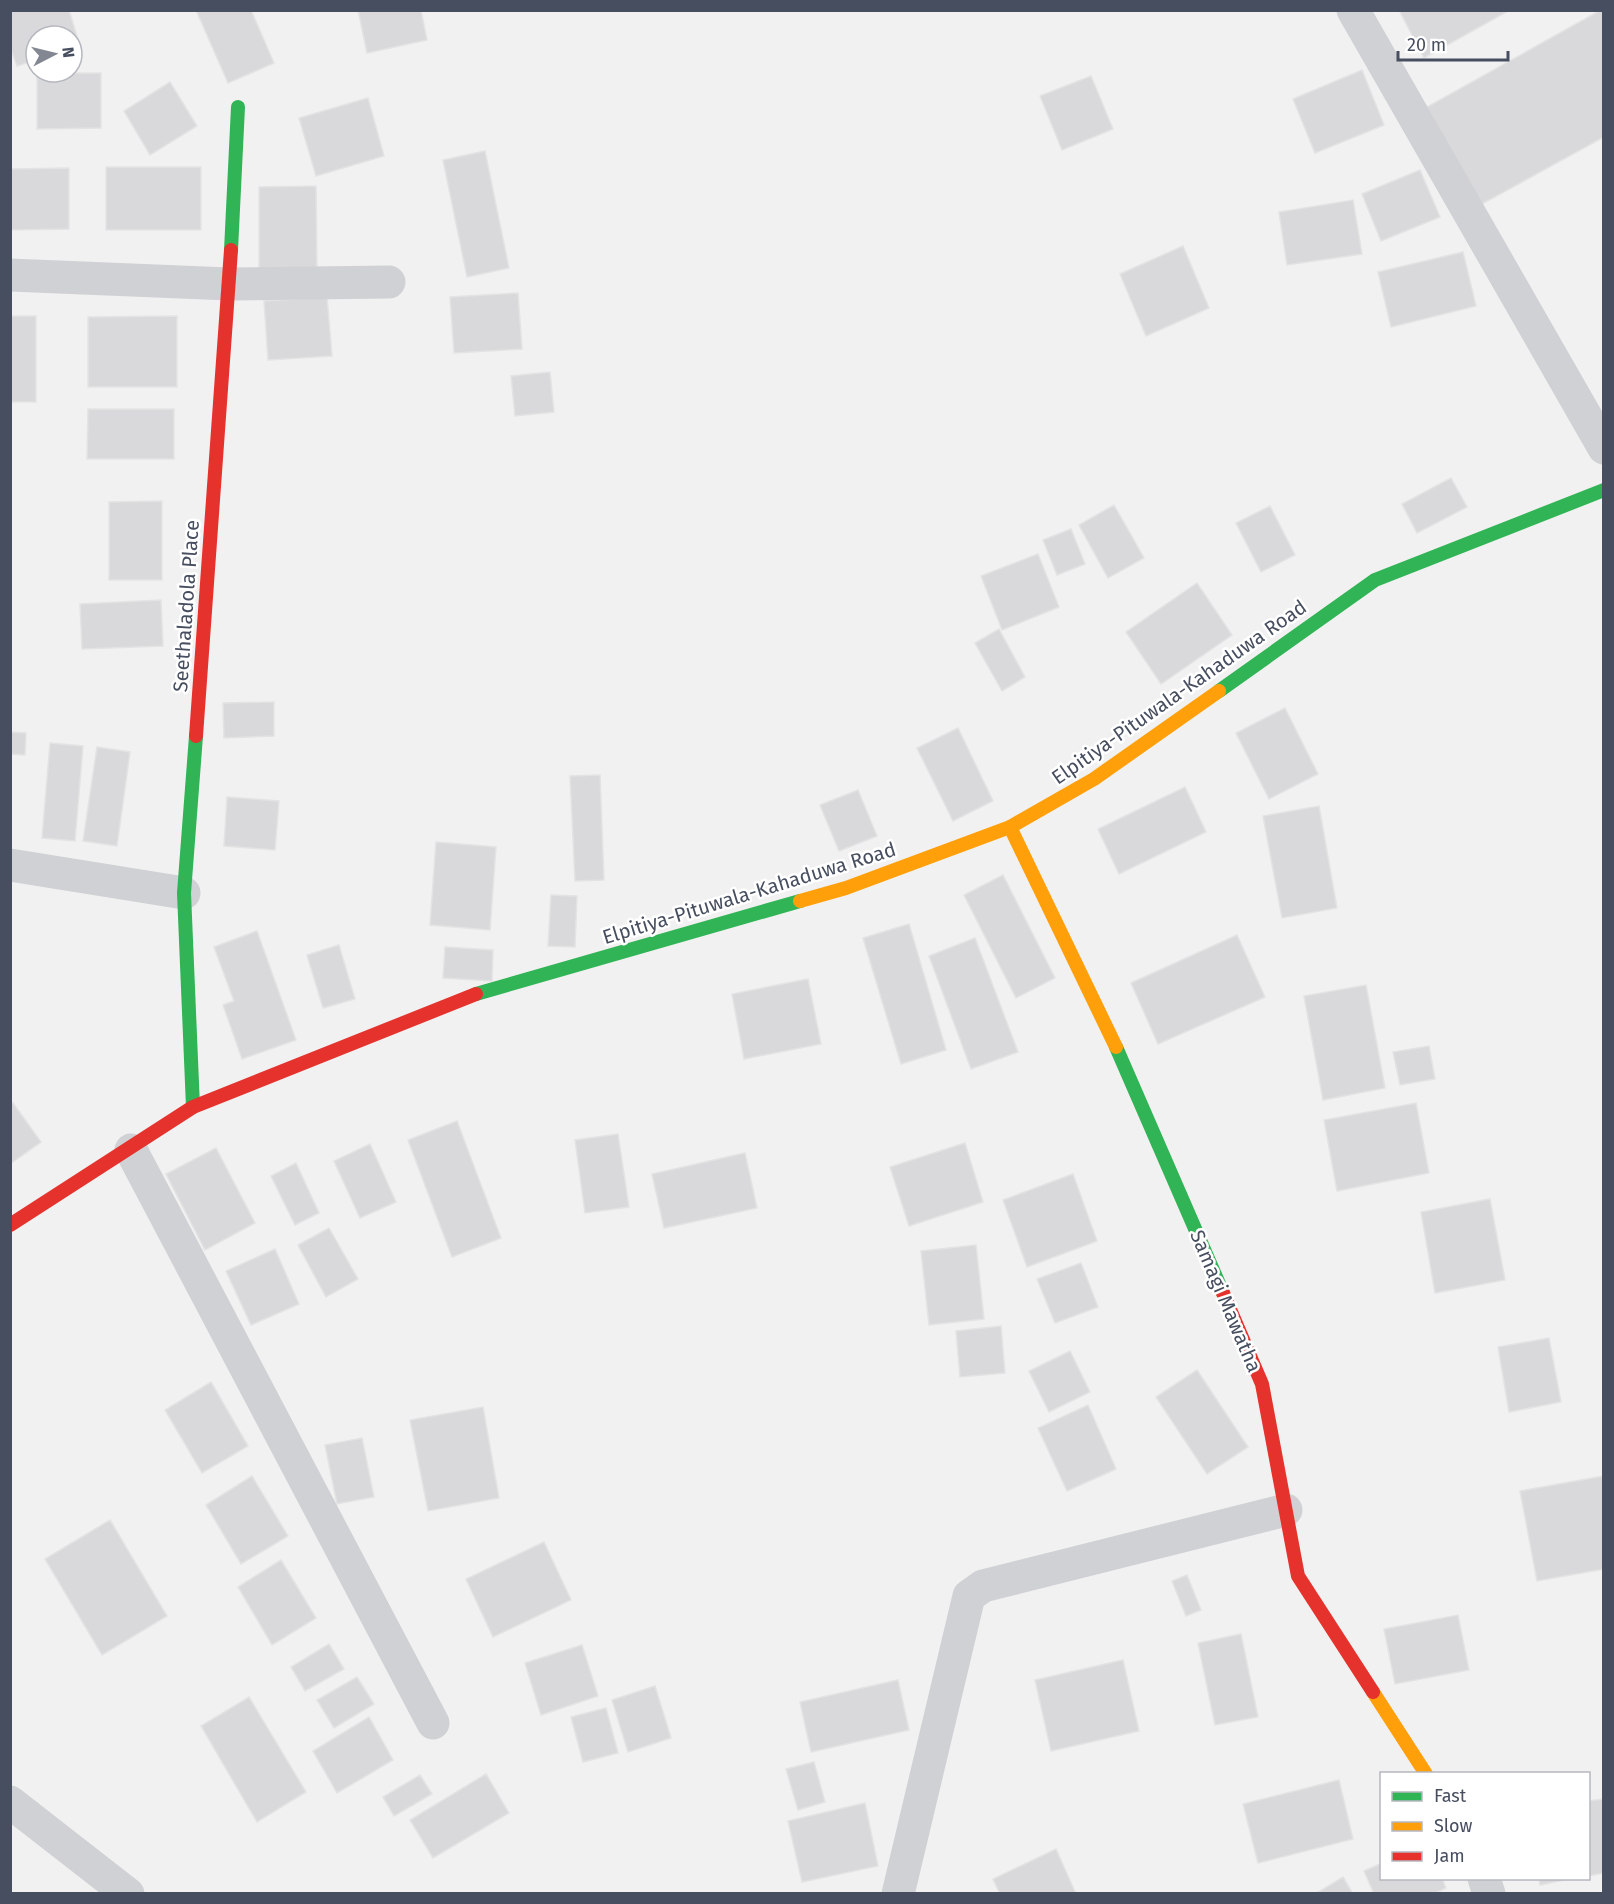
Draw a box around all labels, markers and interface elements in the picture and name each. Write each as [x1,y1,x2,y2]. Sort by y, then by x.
north arrow [24,24,84,84]
scale bar [1398,24,1508,62]
text: 20 m [1407,34,1446,56]
text: N [58,46,78,59]
street label: Seethaladola Place [168,519,204,693]
street label: Elpitiya-Pituwala-Kahaduwa Road [1047,595,1311,789]
street label: Elpitiya-Pituwala-Kahaduwa Road [599,837,899,949]
street label: Samagi Mawatha [1185,1226,1267,1376]
legend [1380,1772,1590,1880]
text: Fast [1434,1785,1467,1807]
text: Slow [1434,1815,1473,1837]
text: Jam [1434,1845,1465,1867]

